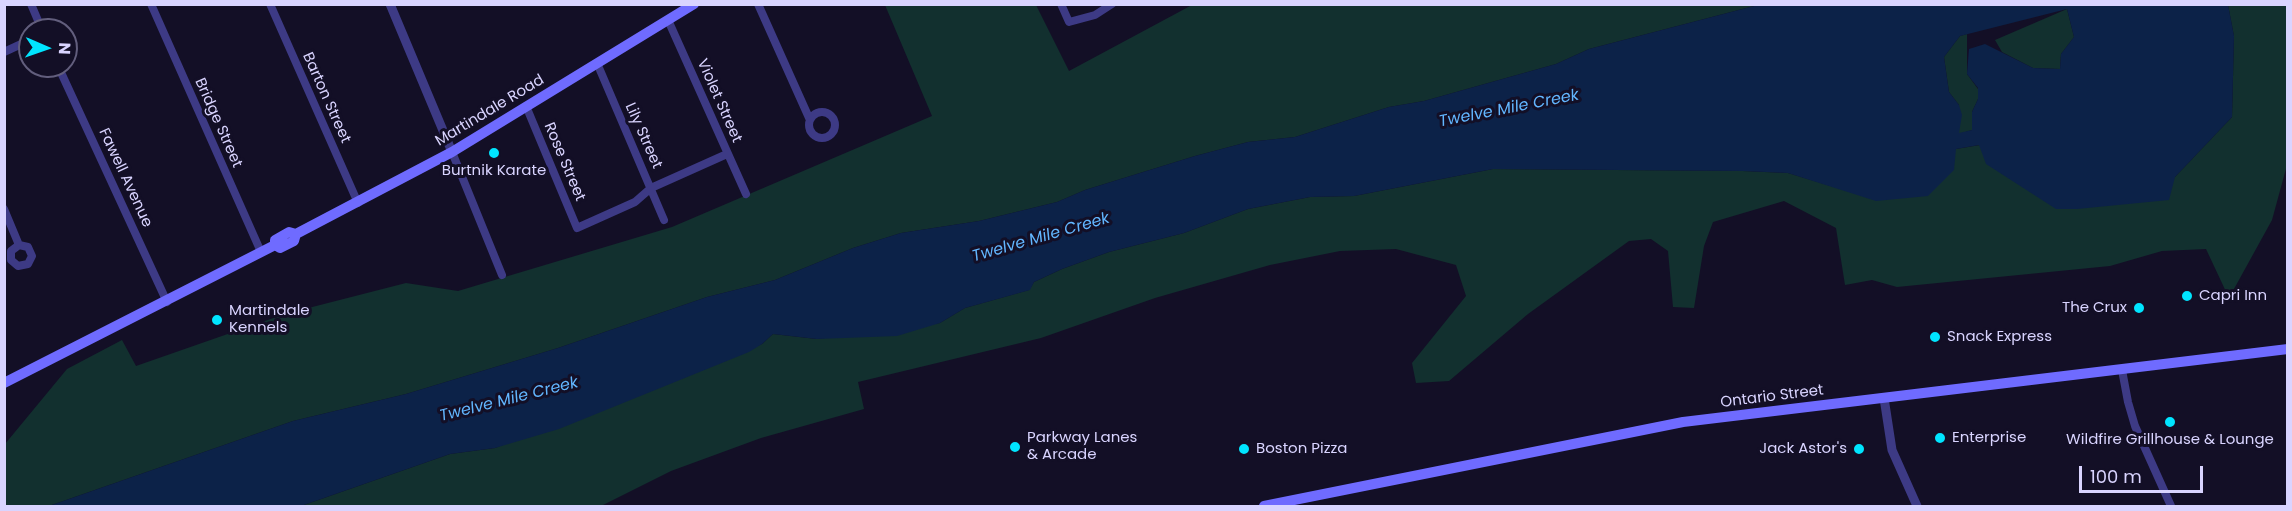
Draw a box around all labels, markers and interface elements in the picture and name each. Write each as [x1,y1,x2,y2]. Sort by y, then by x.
north arrow [18,18,78,78]
text: N [53,42,76,55]
street label: Barton Street [298,50,354,146]
street label: Violet Street [693,56,745,146]
street label: Martindale Road [432,71,548,151]
street label: Bridge Street [190,75,246,171]
water label: Twelve Mile Creek [1437,86,1581,132]
street label: Lily Street [620,100,666,172]
street label: Rose Street [539,120,589,204]
street label: Fawell Avenue [94,126,156,230]
marker: Burtnik Karate [487,146,501,160]
place label: Burtnik Karate [442,162,546,180]
water label: Twelve Mile Creek [970,209,1112,267]
place label: Capri Inn [2199,287,2267,305]
marker: Capri Inn [2180,289,2194,303]
place label: The Crux [2062,299,2127,317]
marker: The Crux [2132,301,2146,315]
place label: Martindale Kennels [229,302,310,337]
marker: Martindale Kennels [210,313,224,327]
place label: Snack Express [1947,328,2052,346]
marker: Snack Express [1928,330,1942,344]
water label: Twelve Mile Creek [438,374,580,426]
street label: Ontario Street [1719,382,1825,412]
marker: Wildfire Grillhouse & Lounge [2163,415,2177,429]
place label: Parkway Lanes & Arcade [1027,429,1137,464]
place label: Enterprise [1952,429,2026,447]
marker: Enterprise [1933,431,1947,445]
place label: Wildfire Grillhouse & Lounge [2066,431,2274,449]
marker: Parkway Lanes & Arcade [1008,440,1022,454]
place label: Boston Pizza [1256,440,1347,458]
place label: Jack Astor's [1759,440,1847,458]
marker: Boston Pizza [1237,442,1251,456]
marker: Jack Astor's [1852,442,1866,456]
scale bar [2082,454,2206,492]
text: 100 m [2090,464,2142,489]

